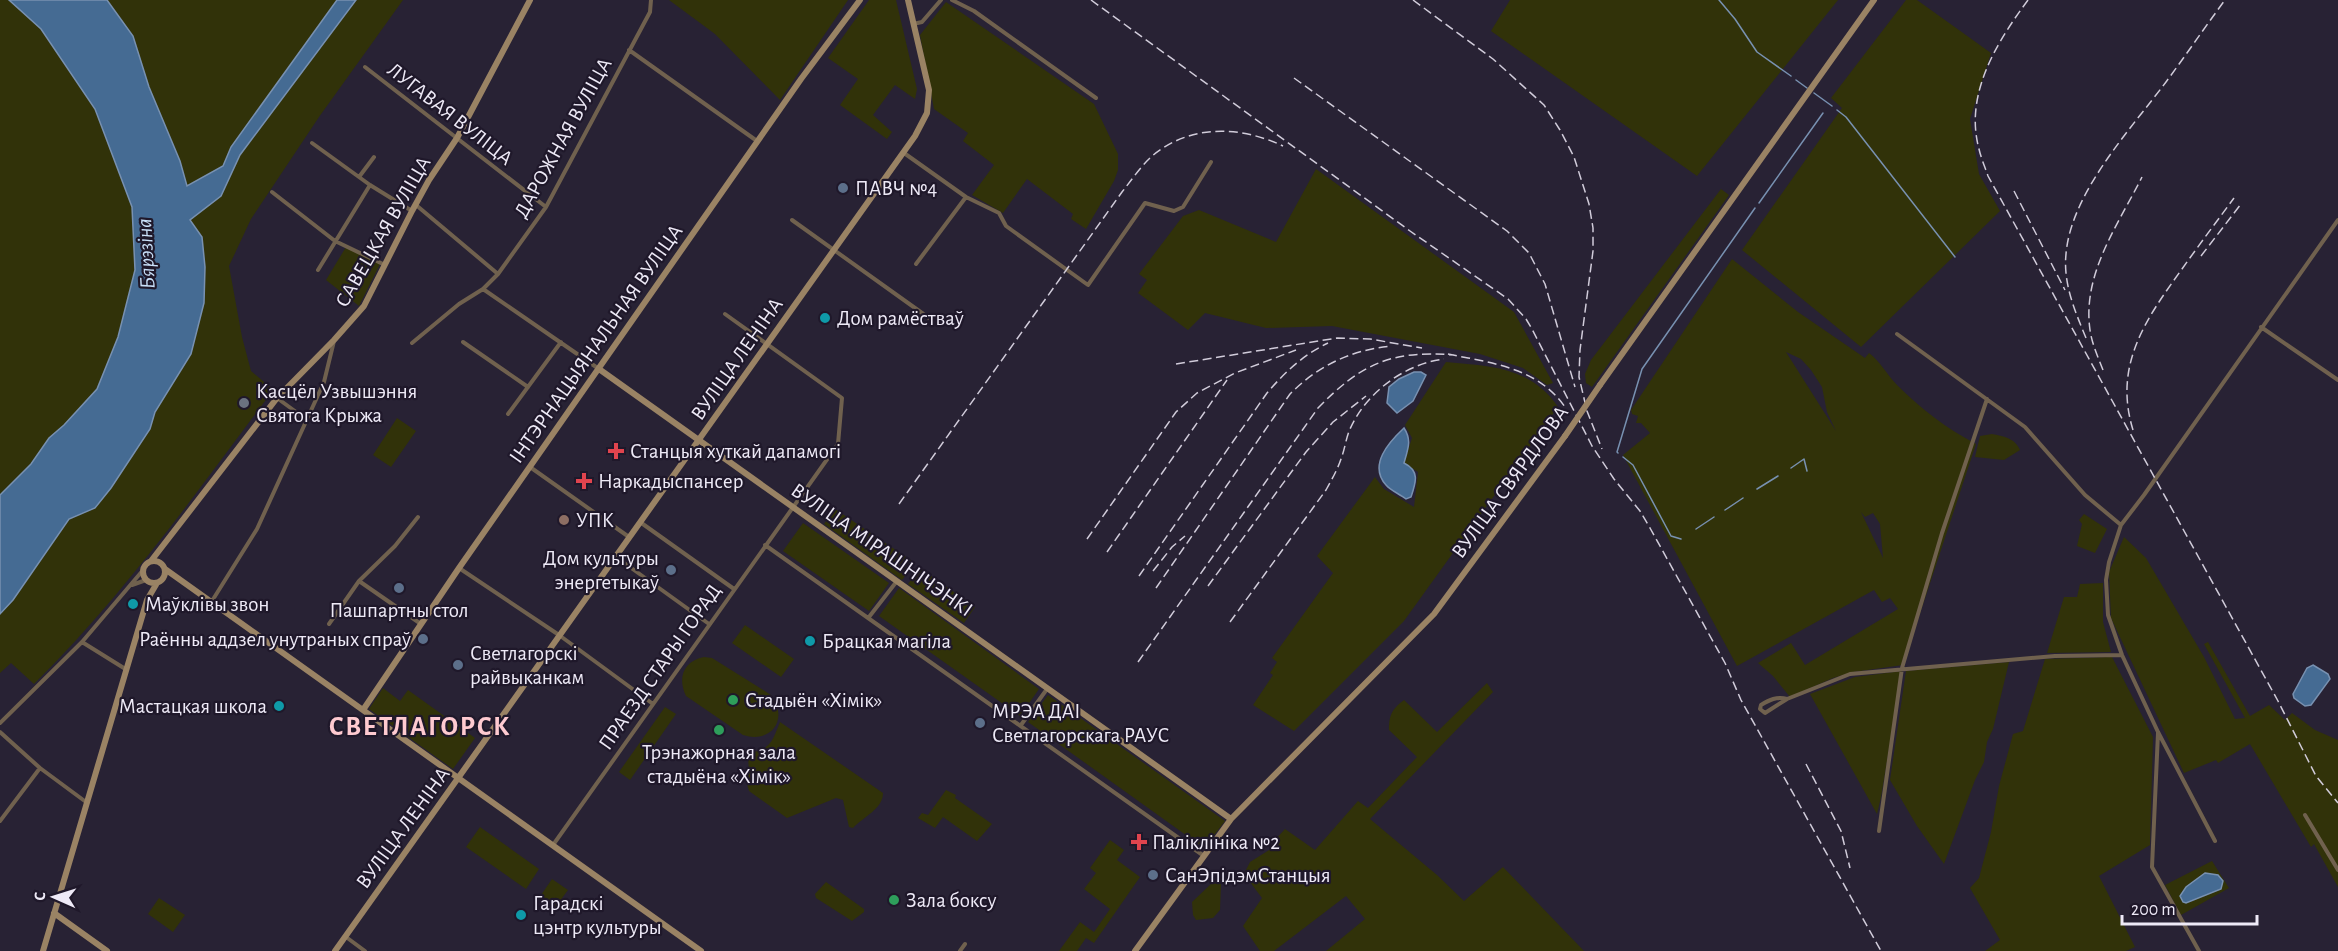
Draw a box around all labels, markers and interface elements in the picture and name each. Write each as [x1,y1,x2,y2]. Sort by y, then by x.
street label: ДАРОЖНАЯ ВУЛІЦА [510,55,616,221]
street label: ЛУГАВАЯ ВУЛІЦА [383,59,517,169]
street label: САВЕЦКАЯ ВУЛІЦА [331,153,435,311]
place label: ПАВЧ №4 [855,178,937,199]
marker: ПАВЧ №4 [836,181,850,195]
water label: Бярэзіна [133,218,160,290]
street label: ІНТЭРНАЦЫЯНАЛЬНАЯ ВУЛІЦА [505,221,687,467]
street label: ВУЛІЦА ЛЕНІНА [687,294,787,424]
place label: Дом рамёстваў [837,308,964,329]
marker: Дом рамёстваў [818,311,832,325]
place label: Касцёл Узвышэння Святога Крыжа [256,381,417,426]
marker: Касцёл Узвышэння Святога Крыжа [237,396,251,410]
street label: ВУЛІЦА СВЯРДЛОВА [1448,402,1572,562]
place label: Станцыя хуткай дапамогі [630,441,841,462]
marker: Станцыя хуткай дапамогі [607,442,625,460]
place label: Наркадыспансер [598,471,743,492]
marker: Наркадыспансер [575,472,593,490]
street label: ВУЛІЦА МІРАШНІЧЭНКІ [787,479,977,621]
place label: УПК [576,510,614,531]
marker: УПК [557,513,571,527]
place label: Дом культуры энергетыкаў [543,548,659,593]
marker: Дом культуры энергетыкаў [664,563,678,577]
street label: ПРАЕЗД СТАРЫ ГОРАД [595,580,725,754]
marker: Пашпартны стол [392,581,406,595]
place label: Маўклівы звон [145,594,269,615]
marker: Маўклівы звон [126,597,140,611]
place label: Пашпартны стол [329,600,469,621]
place label: Раённы аддзел унутраных спраў [139,629,411,650]
place label: Брацкая магіла [822,631,952,652]
marker: Раённы аддзел унутраных спраў [416,632,430,646]
marker: Брацкая магіла [803,634,817,648]
place label: Светлагорскі райвыканкам [470,643,584,688]
marker: Светлагорскі райвыканкам [451,658,465,672]
place label: Стадыён «Хімік» [745,690,882,711]
marker: Стадыён «Хімік» [726,693,740,707]
place label: Мастацкая школа [119,696,267,717]
marker: Мастацкая школа [272,699,286,713]
place label: МРЭА ДАІ Светлагорскага РАУС [992,701,1169,746]
district label: СВЕТЛАГОРСК [329,713,511,740]
marker: МРЭА ДАІ Светлагорскага РАУС [973,716,987,730]
marker: Трэнажорная зала стадыёна «Хімік» [712,723,726,737]
place label: Трэнажорная зала стадыёна «Хімік» [642,742,796,787]
street label: ВУЛІЦА ЛЕНІНА [352,764,454,892]
place label: Паліклініка №2 [1152,832,1280,853]
marker: Паліклініка №2 [1130,833,1148,851]
place label: СанЭпідэмСтанцыя [1165,865,1331,886]
north arrow [24,867,84,927]
marker: СанЭпідэмСтанцыя [1146,868,1160,882]
scale bar [2122,888,2257,926]
place label: Зала боксу [906,890,996,911]
text: С [32,891,48,901]
place label: Гарадскі цэнтр культуры [533,893,662,938]
marker: Зала боксу [887,893,901,907]
text: 200 m [2131,901,2176,919]
marker: Гарадскі цэнтр культуры [514,908,528,922]

